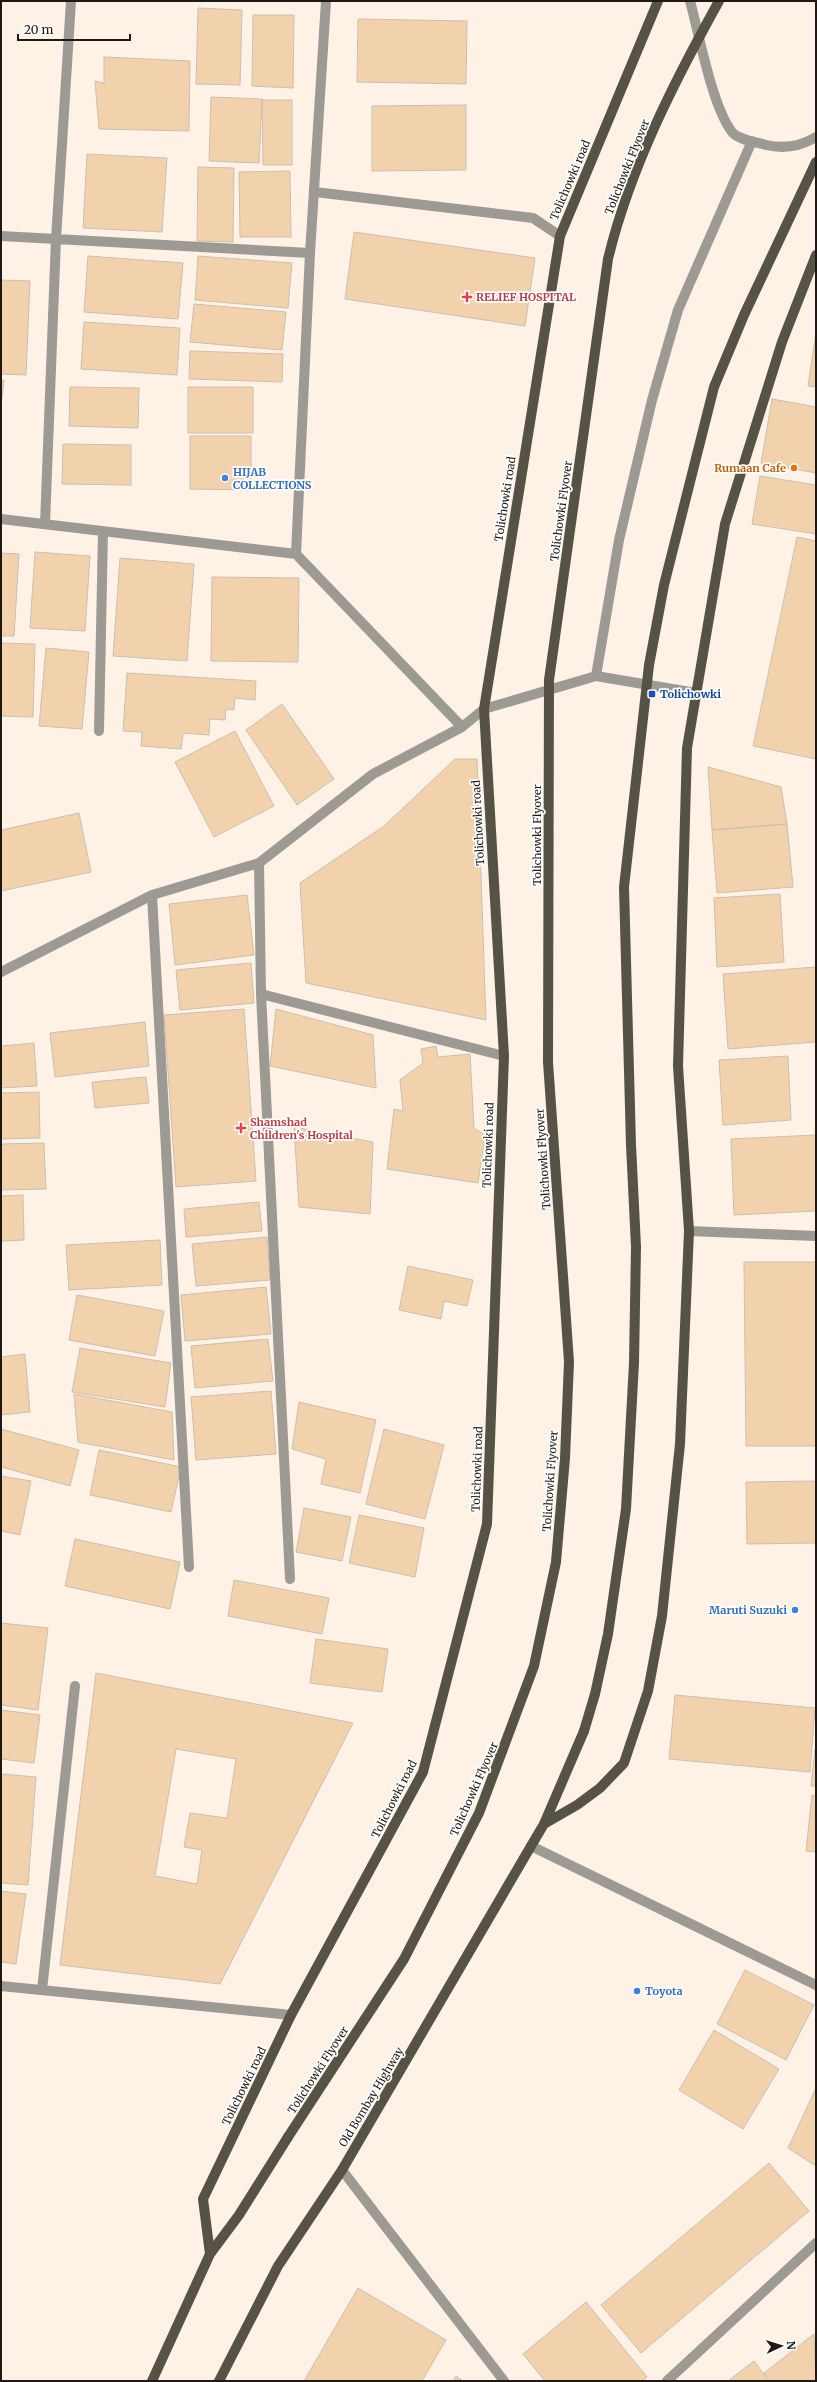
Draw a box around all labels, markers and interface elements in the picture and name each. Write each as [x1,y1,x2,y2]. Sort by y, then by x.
scale bar [18,16,130,42]
text: 20 m [24,22,53,37]
street label: Tolichowki Flyover [602,117,653,217]
street label: Tolichowki road [547,137,593,222]
place label: RELIEF HOSPITAL [476,290,576,304]
marker: RELIEF HOSPITAL [461,291,473,303]
street label: Tolichowki road [491,455,519,542]
street label: Tolichowki Flyover [547,460,575,562]
place label: Rumaan Cafe [714,461,786,475]
marker: Rumaan Cafe [789,463,799,473]
place label: HIJAB COLLECTIONS [233,465,312,492]
marker: HIJAB COLLECTIONS [220,473,230,483]
place label: Tolichowki [660,687,721,701]
marker: Tolichowki [647,689,657,699]
street label: Tolichowki road [469,779,487,866]
street label: Tolichowki Flyover [530,784,544,886]
street label: Tolichowki road [480,1102,497,1188]
street label: Tolichowki Flyover [532,1108,554,1210]
place label: Shamshad Children's Hospital [250,1115,353,1142]
marker: Shamshad Children's Hospital [235,1122,247,1134]
street label: Tolichowki road [469,1426,486,1512]
street label: Tolichowki Flyover [539,1430,561,1532]
place label: Maruti Suzuki [709,1603,787,1617]
marker: Maruti Suzuki [790,1605,800,1615]
street label: Tolichowki Flyover [447,1740,501,1838]
street label: Tolichowki road [368,1757,420,1840]
place label: Toyota [645,1984,683,1998]
marker: Toyota [632,1986,642,1996]
street label: Tolichowki Flyover [285,2024,352,2116]
street label: Tolichowki road [219,2044,269,2128]
street label: Old Bombay Highway [336,2044,407,2149]
north arrow [761,2326,801,2366]
text: N [784,2340,798,2350]

